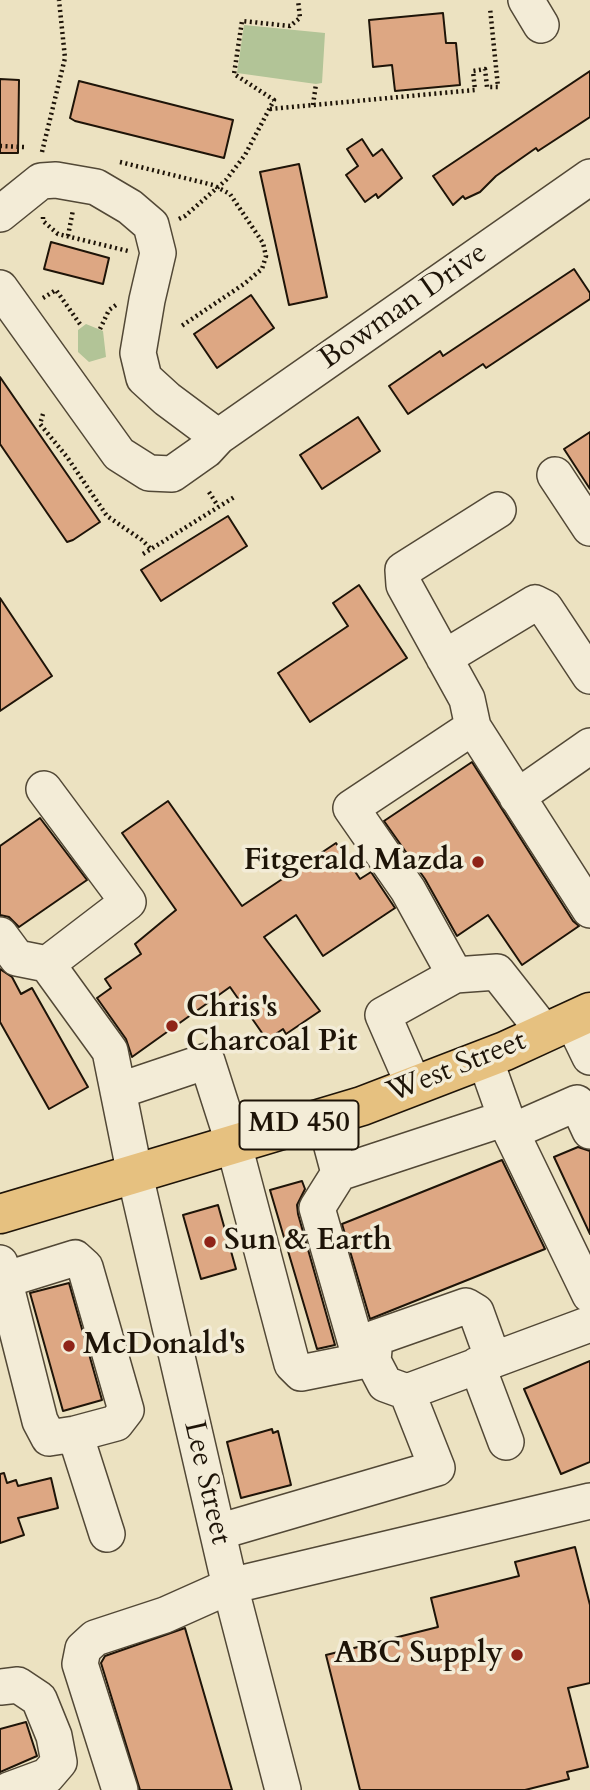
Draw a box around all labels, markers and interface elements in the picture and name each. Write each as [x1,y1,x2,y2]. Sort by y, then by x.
street label: Bowman Drive [313,236,495,378]
place label: Fitgerald Mazda [244,844,464,880]
marker: Fitgerald Mazda [470,854,486,870]
place label: Chris's Charcoal Pit [186,991,357,1062]
marker: Chris's Charcoal Pit [164,1018,180,1034]
street label: West Street [382,1024,532,1112]
road number: MD 450 [240,1100,358,1150]
place label: Sun & Earth [224,1224,392,1260]
marker: Sun & Earth [202,1234,218,1250]
place label: McDonald's [83,1328,245,1364]
marker: McDonald's [61,1338,77,1354]
street label: Lee Street [174,1418,238,1548]
place label: ABC Supply [334,1637,503,1673]
marker: ABC Supply [509,1647,525,1663]

